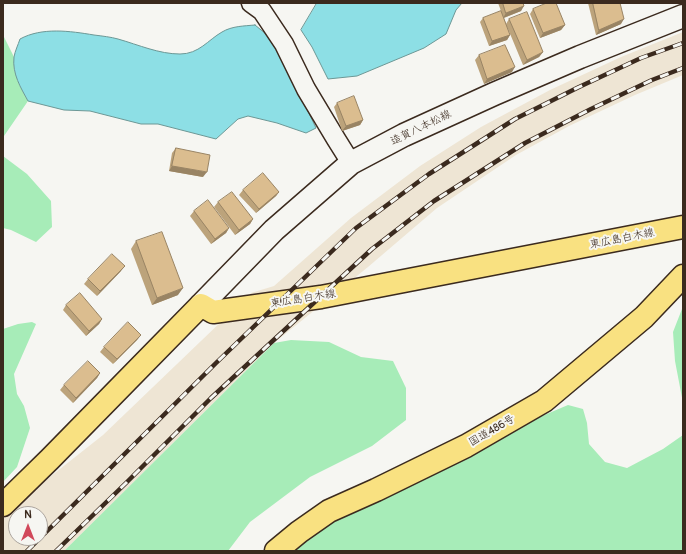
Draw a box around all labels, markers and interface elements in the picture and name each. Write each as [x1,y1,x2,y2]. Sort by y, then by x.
street label: 造賀八本松線 [388,108,454,148]
street label: 東広島白木線 [588,226,656,252]
street label: 東広島白木線 [269,287,337,311]
street label: 国道486号 [466,412,518,450]
north arrow [8,506,48,546]
text: N [24,508,32,521]

